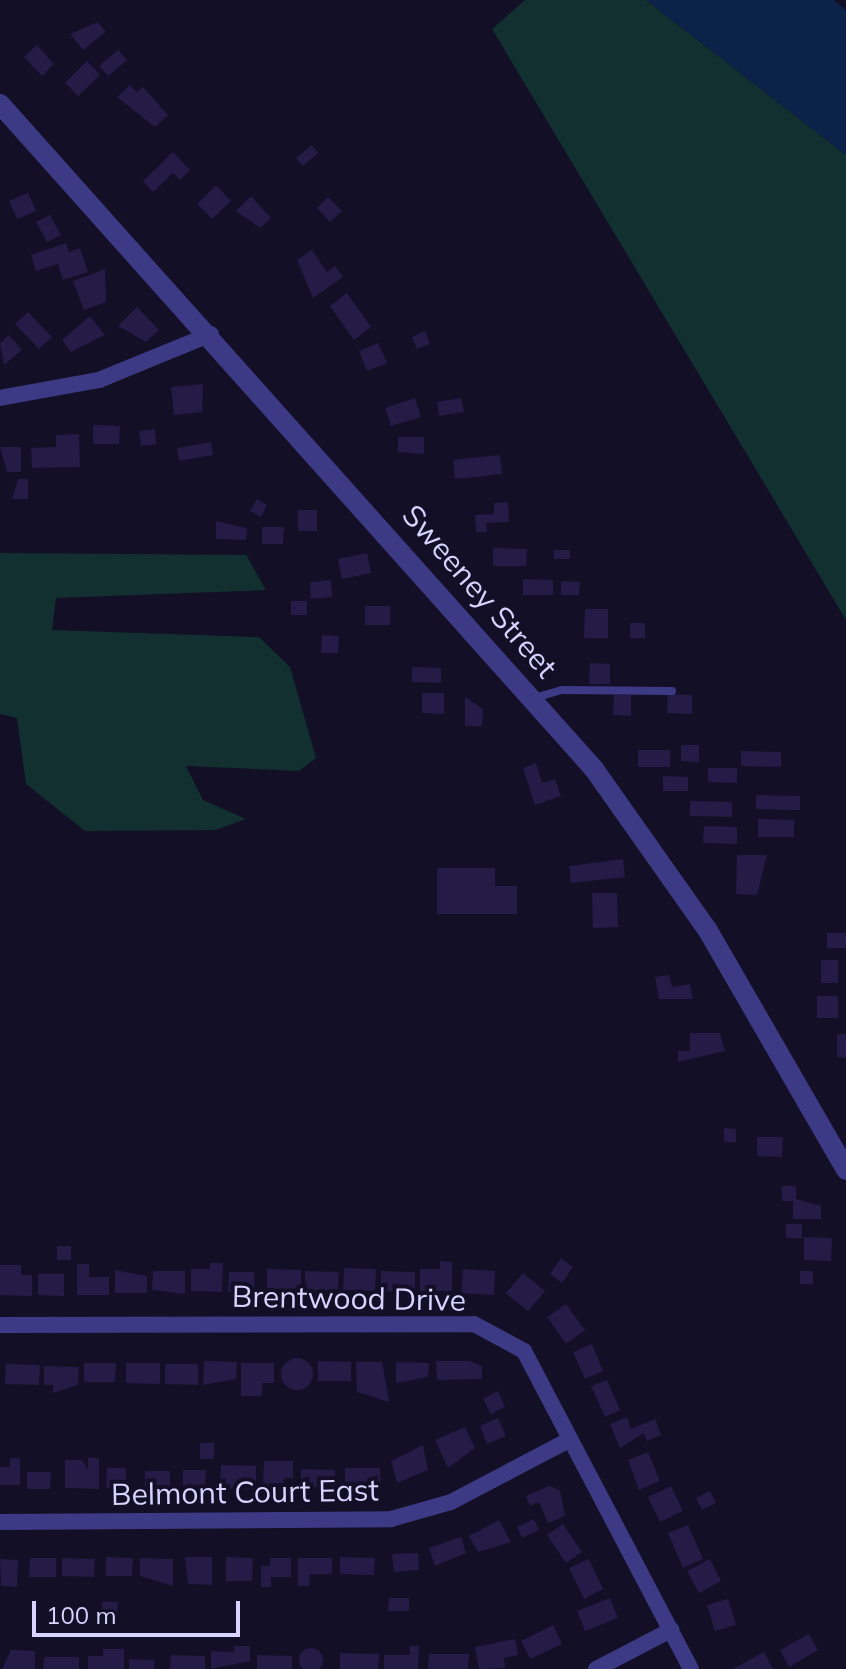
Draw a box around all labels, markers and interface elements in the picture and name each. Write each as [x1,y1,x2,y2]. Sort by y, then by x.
street label: Sweeney Street [395,497,565,685]
street label: Brentwood Drive [232,1278,466,1318]
street label: Belmont Court East [111,1472,379,1512]
scale bar [36,1585,244,1635]
text: 100 m [46,1600,117,1630]

